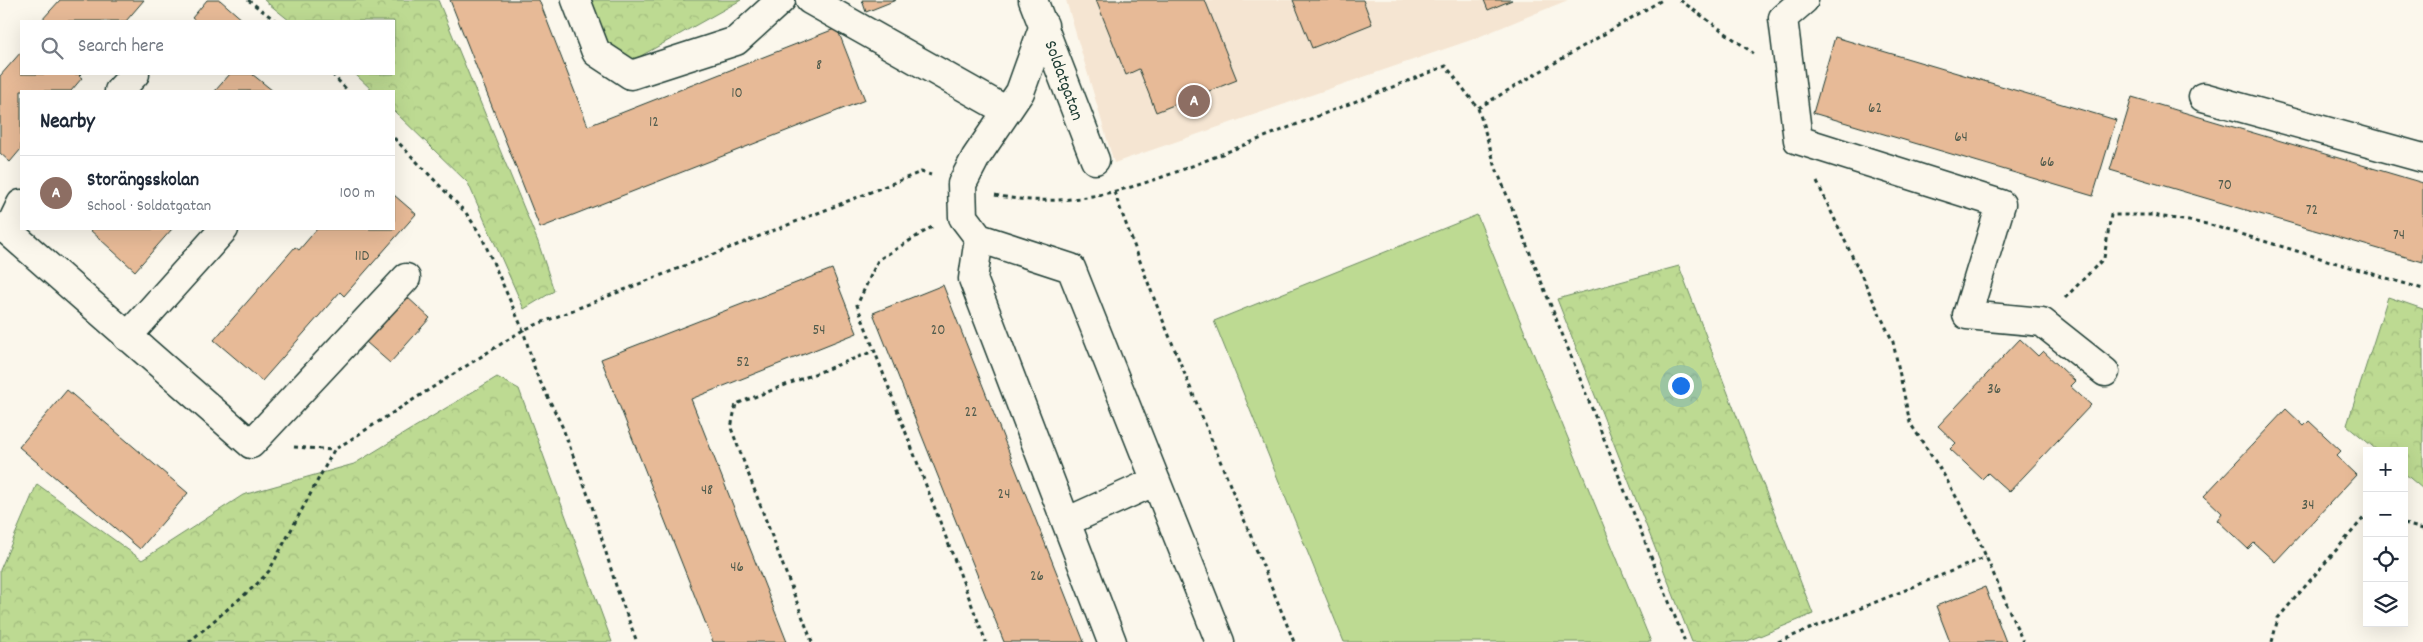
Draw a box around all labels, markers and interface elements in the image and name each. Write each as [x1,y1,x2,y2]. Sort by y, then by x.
search box [20,20,395,75]
icon: search [38,34,66,62]
text: Search here [78,34,164,61]
street label: Soldatgatan [1037,37,1089,124]
house number: 8 [816,55,822,77]
pin: A [1178,82,1210,120]
house number: 10 [731,83,743,105]
house number: 62 [1868,98,1882,120]
text: Nearby [40,108,95,138]
house number: 12 [649,112,659,134]
house number: 64 [1954,127,1968,149]
house number: 66 [2040,152,2054,174]
text: Storängsskolan [87,168,199,195]
house number: 70 [2218,175,2232,197]
text: A [52,182,60,205]
text: 100 m [339,182,375,205]
text: School · Soldatgatan [87,195,211,218]
house number: 72 [2306,200,2318,222]
house number: 74 [2393,225,2405,247]
house number: 11D [355,246,369,268]
house number: 54 [812,320,826,342]
house number: 20 [931,320,945,342]
house number: 52 [736,352,750,374]
your location [1668,373,1694,399]
house number: 36 [1987,379,2001,401]
house number: 22 [964,402,978,424]
map controls [2363,447,2408,627]
button: + [2363,447,2408,492]
house number: 48 [701,480,713,502]
house number: 24 [998,484,1010,506]
button: − [2363,492,2408,537]
house number: 34 [2302,495,2314,517]
button: locate [2363,537,2408,582]
house number: 46 [730,557,744,579]
house number: 26 [1030,566,1044,588]
button: layers [2363,582,2408,627]

